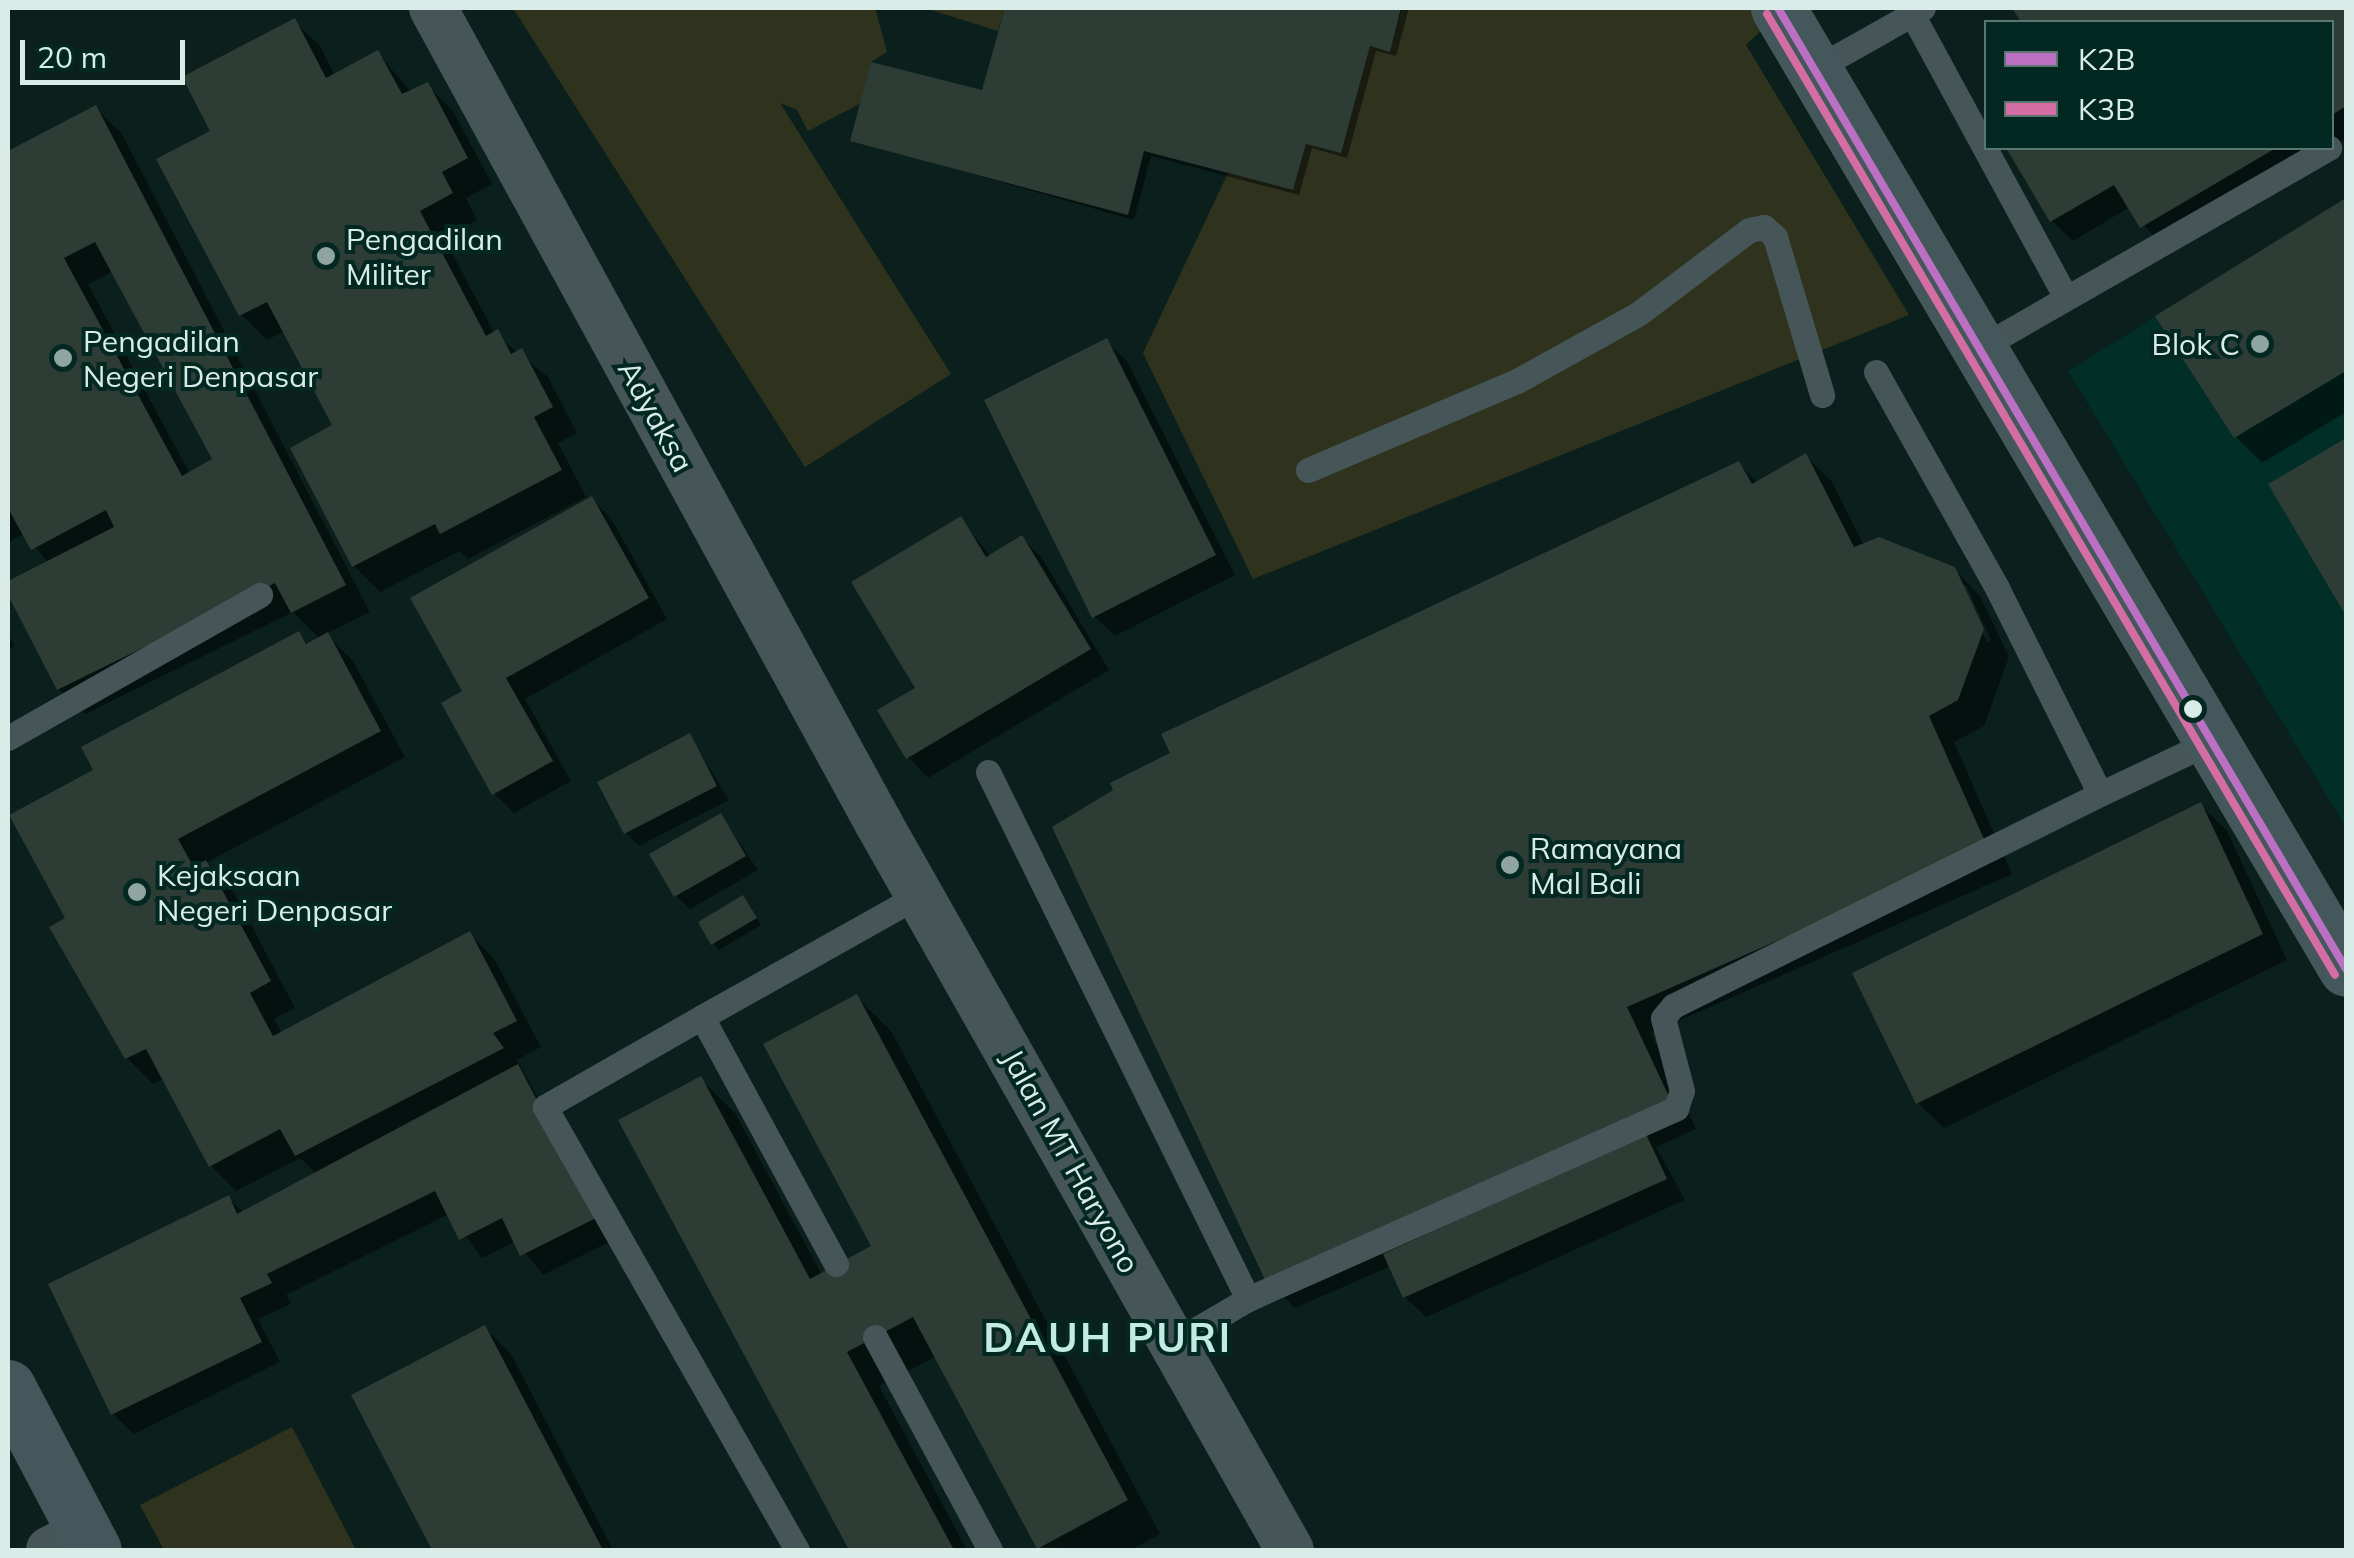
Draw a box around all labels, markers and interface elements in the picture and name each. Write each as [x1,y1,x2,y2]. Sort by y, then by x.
scale bar [25,20,190,82]
legend [1984,20,2334,150]
text: 20 m [37,38,107,76]
text: K2B [2078,40,2135,78]
text: K3B [2078,90,2135,128]
place label: Pengadilan Militer [346,221,503,292]
marker: Pengadilan Militer [315,245,337,267]
place label: Pengadilan Negeri Denpasar [83,323,318,394]
place label: Blok C [2152,326,2240,362]
marker: Blok C [2249,333,2271,355]
marker: Pengadilan Negeri Denpasar [52,347,74,369]
street label: Adyaksa [611,354,701,478]
unlabelled marker [2183,699,2203,719]
place label: Ramayana Mal Bali [1530,830,1682,900]
marker: Ramayana Mal Bali [1499,854,1521,876]
place label: Kejaksaan Negeri Denpasar [157,857,392,928]
marker: Kejaksaan Negeri Denpasar [126,881,148,903]
street label: Jalan MT Haryono [995,1043,1147,1279]
district label: DAUH PURI [983,1313,1233,1361]

